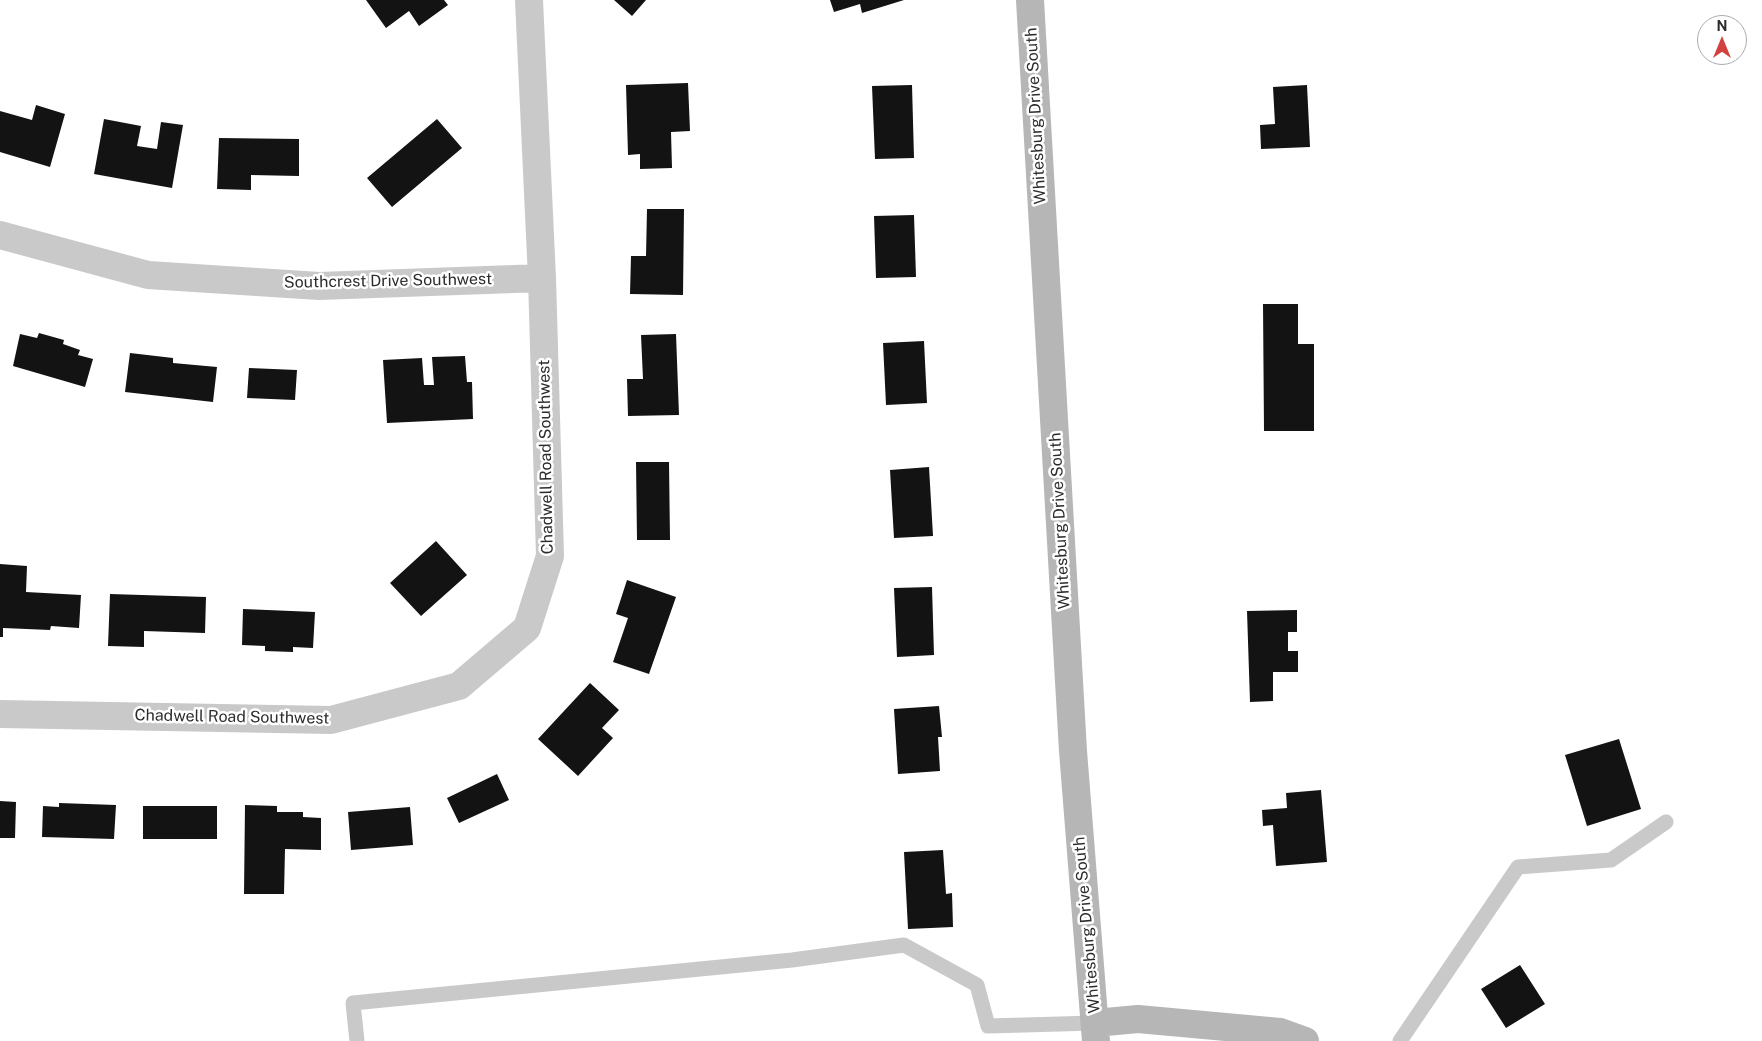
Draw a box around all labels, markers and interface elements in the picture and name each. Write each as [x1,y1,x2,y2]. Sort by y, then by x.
north arrow [1697,15,1747,65]
text: N [1717,18,1727,34]
street label: Whitesburg Drive South [1022,27,1050,205]
street label: Southcrest Drive Southwest [284,270,492,292]
street label: Chadwell Road Southwest [535,359,557,555]
street label: Whitesburg Drive South [1046,432,1074,610]
street label: Chadwell Road Southwest [134,706,330,728]
street label: Whitesburg Drive South [1070,836,1104,1014]

